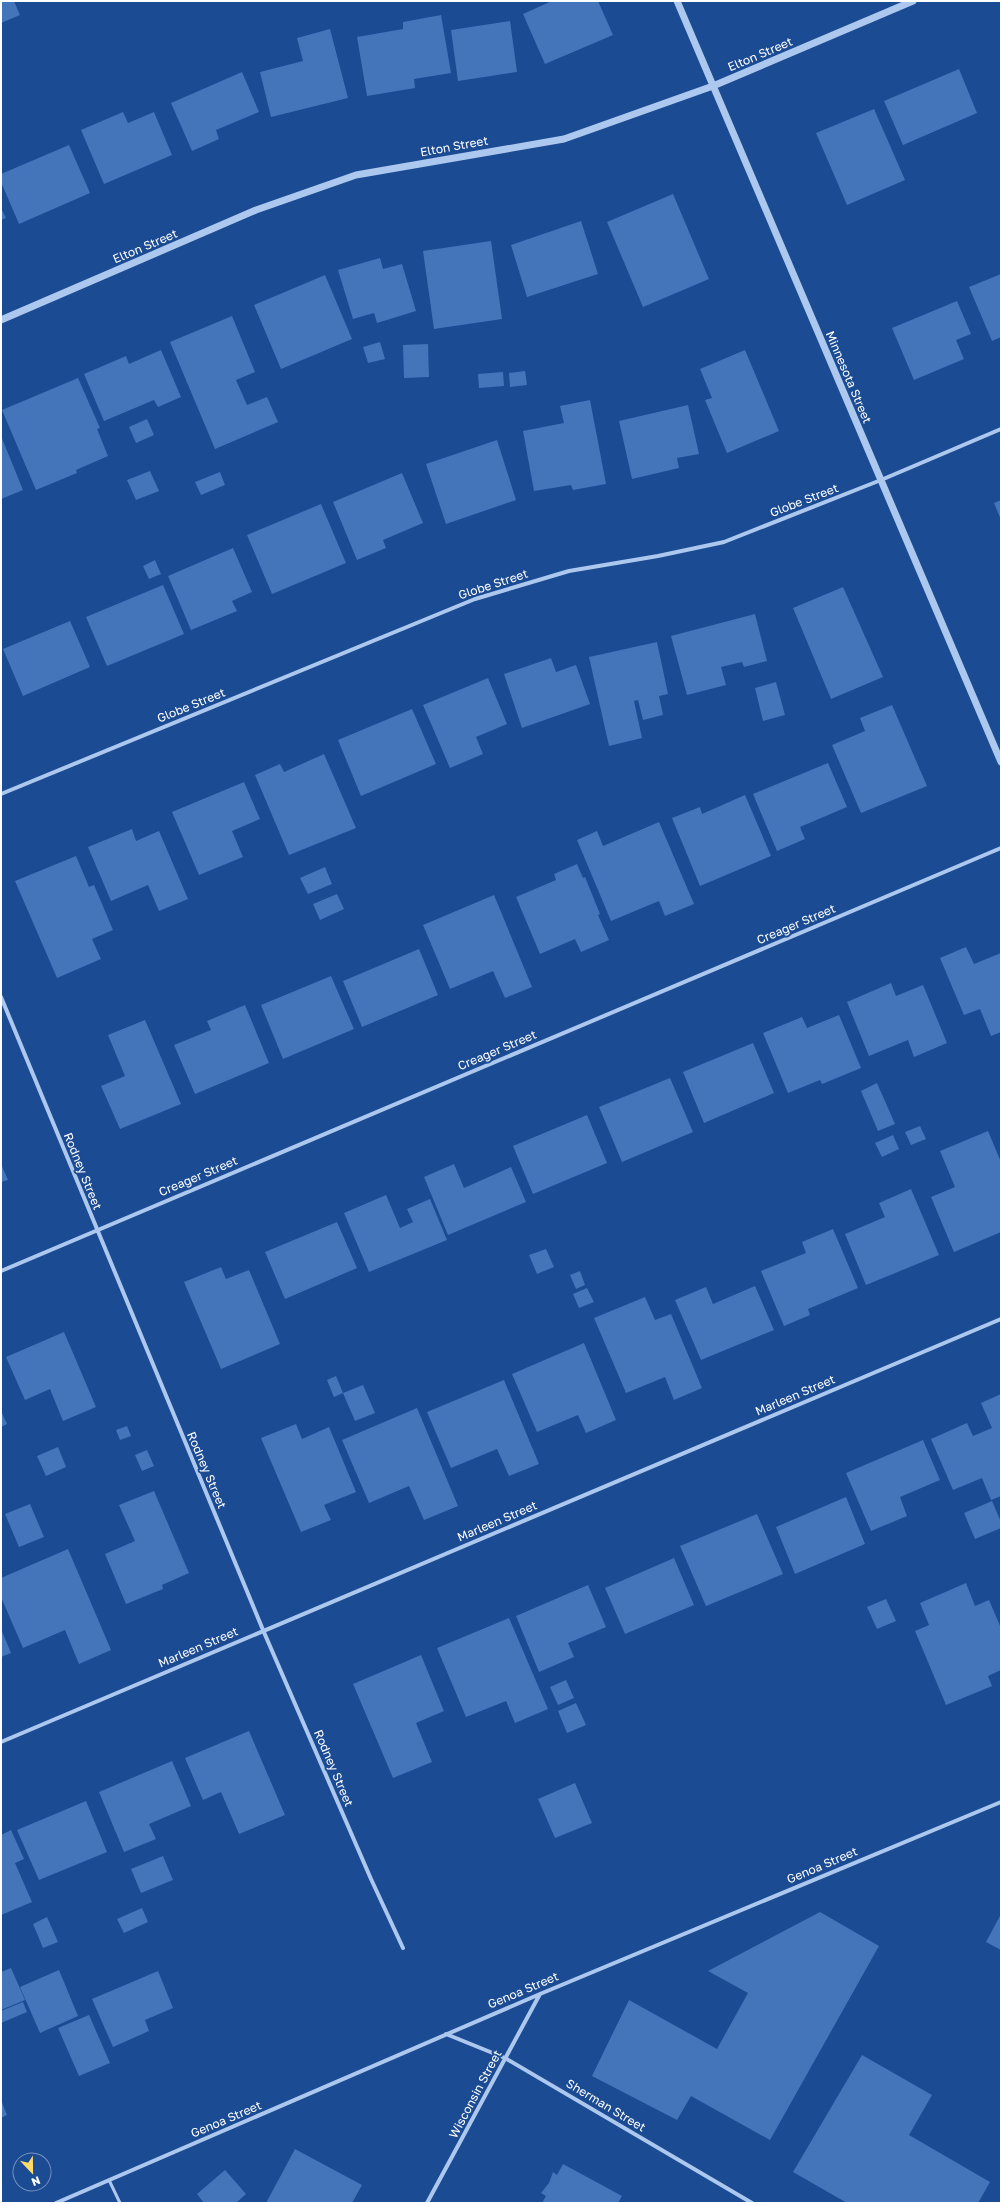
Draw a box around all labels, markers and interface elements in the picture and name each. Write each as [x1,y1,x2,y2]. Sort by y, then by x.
street label: Elton Street [725,34,795,74]
street label: Elton Street [419,133,489,159]
street label: Elton Street [110,226,180,266]
street label: Minnesota Street [823,329,875,426]
street label: Globe Street [768,480,841,520]
street label: Globe Street [456,566,530,602]
street label: Globe Street [155,684,227,725]
street label: Creager Street [754,901,838,947]
street label: Creager Street [455,1027,539,1073]
street label: Rodney Street [61,1130,105,1212]
street label: Creager Street [156,1153,240,1199]
street label: Marleen Street [753,1371,837,1419]
street label: Rodney Street [184,1429,230,1511]
street label: Marleen Street [455,1497,539,1545]
street label: Marleen Street [156,1623,240,1671]
street label: Rodney Street [311,1727,357,1809]
street label: Genoa Street [784,1843,860,1887]
street label: Genoa Street [485,1968,561,2012]
street label: Wisconsin Street [445,2047,505,2141]
street label: Sherman Street [564,2075,649,2135]
street label: Genoa Street [188,2097,264,2141]
north arrow [12,2152,52,2192]
text: N [30,2174,42,2189]

